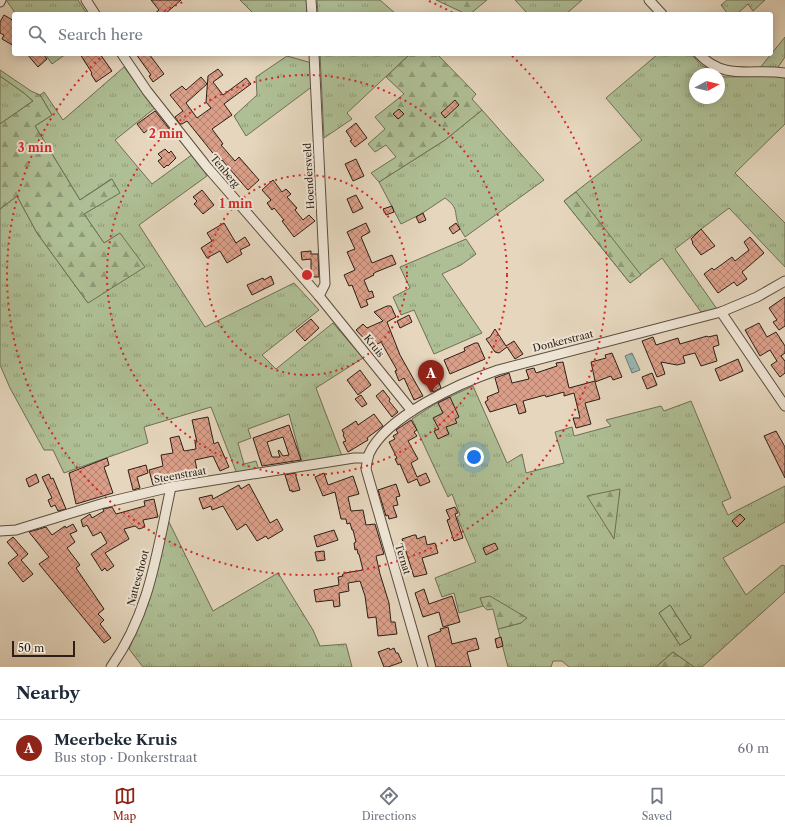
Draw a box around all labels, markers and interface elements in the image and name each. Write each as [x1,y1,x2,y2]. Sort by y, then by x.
search box [12,12,773,56]
icon: search [26,23,48,45]
text: Search here [58,25,143,44]
north arrow [689,68,725,104]
text: 2 min [149,126,184,141]
text: 3 min [18,140,53,155]
street label: Hoendersveld [301,143,317,209]
street label: Tenberg [207,152,243,191]
text: 1 min [220,196,253,211]
centre of rings [300,268,314,282]
street label: Donkerstraat [531,327,595,355]
street label: Kruis [361,332,387,360]
pin: A [418,360,444,393]
your location [464,447,484,467]
street label: Steenstraat [153,464,208,486]
street label: Ternat [392,542,414,576]
street label: Natteschoot [124,548,152,608]
scale bar [12,639,75,658]
text: 50 m [18,641,44,655]
text: Nearby [16,683,80,703]
text: Meerbeke Kruis [54,730,177,749]
text: A [24,740,34,756]
text: 60 m [738,740,769,756]
text: Bus stop · Donkerstraat [54,749,197,765]
tab: Map [113,785,136,823]
tab: Directions [362,785,416,823]
tab: Saved [642,785,672,823]

